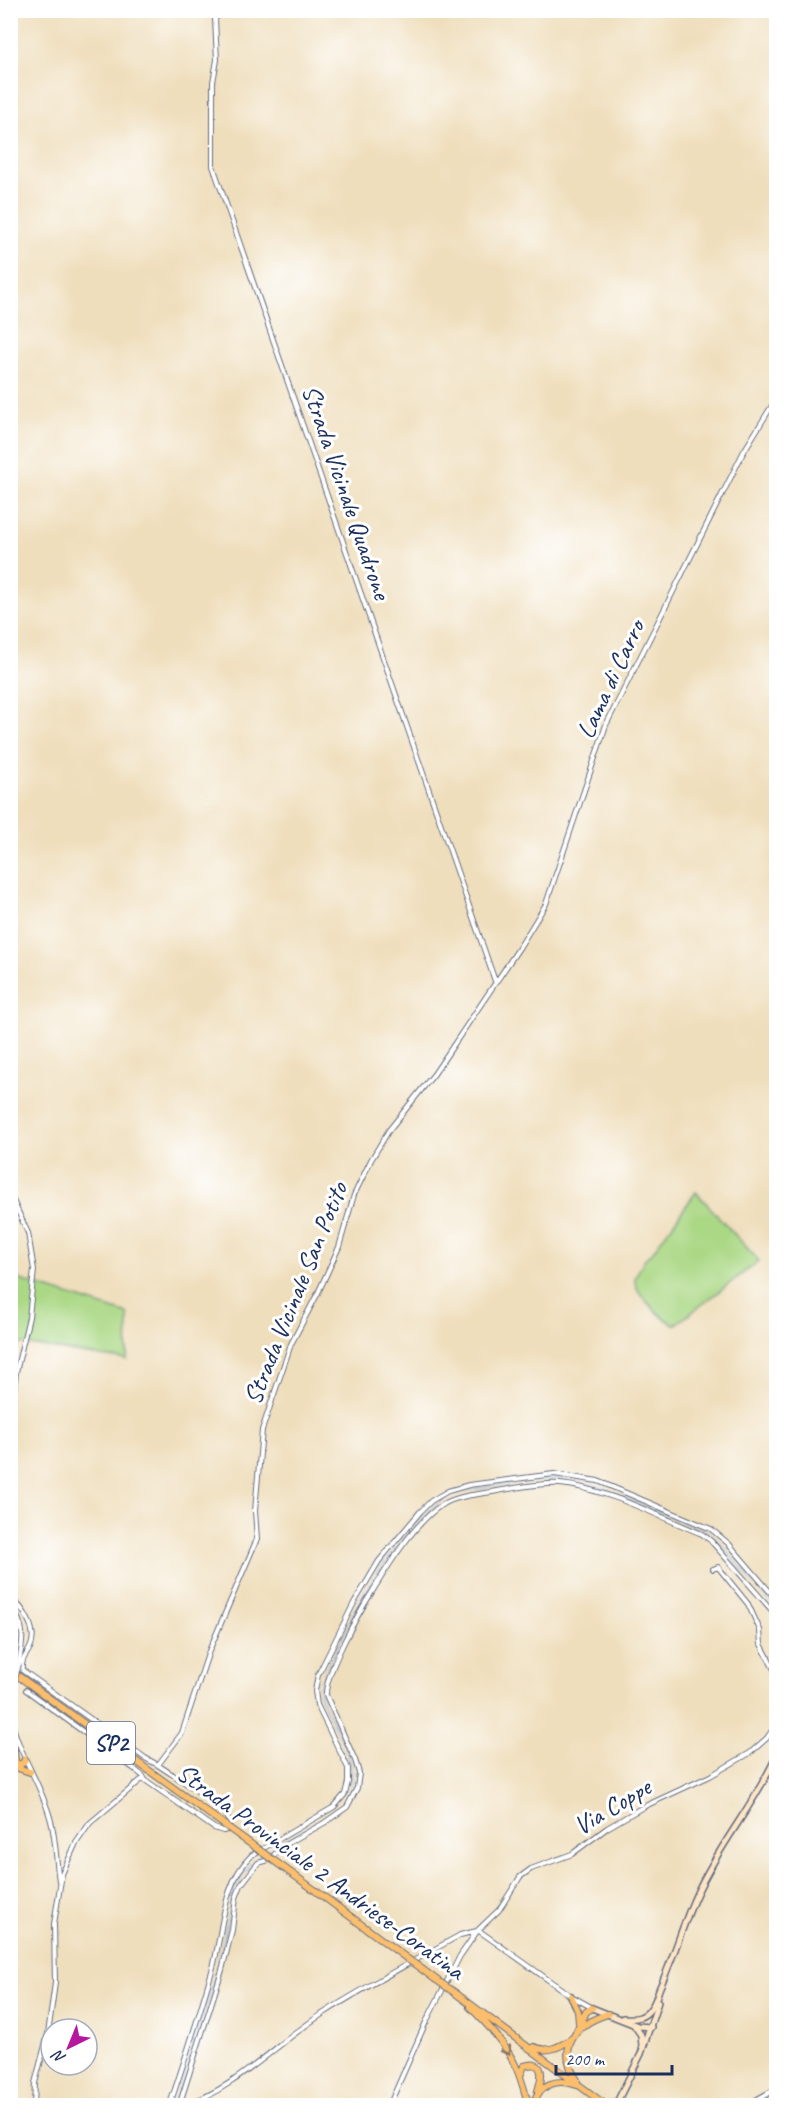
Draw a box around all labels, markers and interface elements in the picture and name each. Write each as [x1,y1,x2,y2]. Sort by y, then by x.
street label: Strada Vicinale Quadrone [294,381,399,606]
street label: Lama di Carro [569,612,653,744]
street label: Strada Vicinale San Potito [236,1176,356,1409]
road number: SP2 [87,1722,135,1764]
street label: Strada Provinciale 2 Andriese-Coratina [170,1756,473,1988]
street label: Via Coppe [568,1769,659,1842]
north arrow [39,2017,99,2077]
scale bar [556,2038,672,2076]
text: N [47,2044,70,2068]
one-way arrow [500,2045,512,2055]
text: 200 m [565,2048,606,2070]

